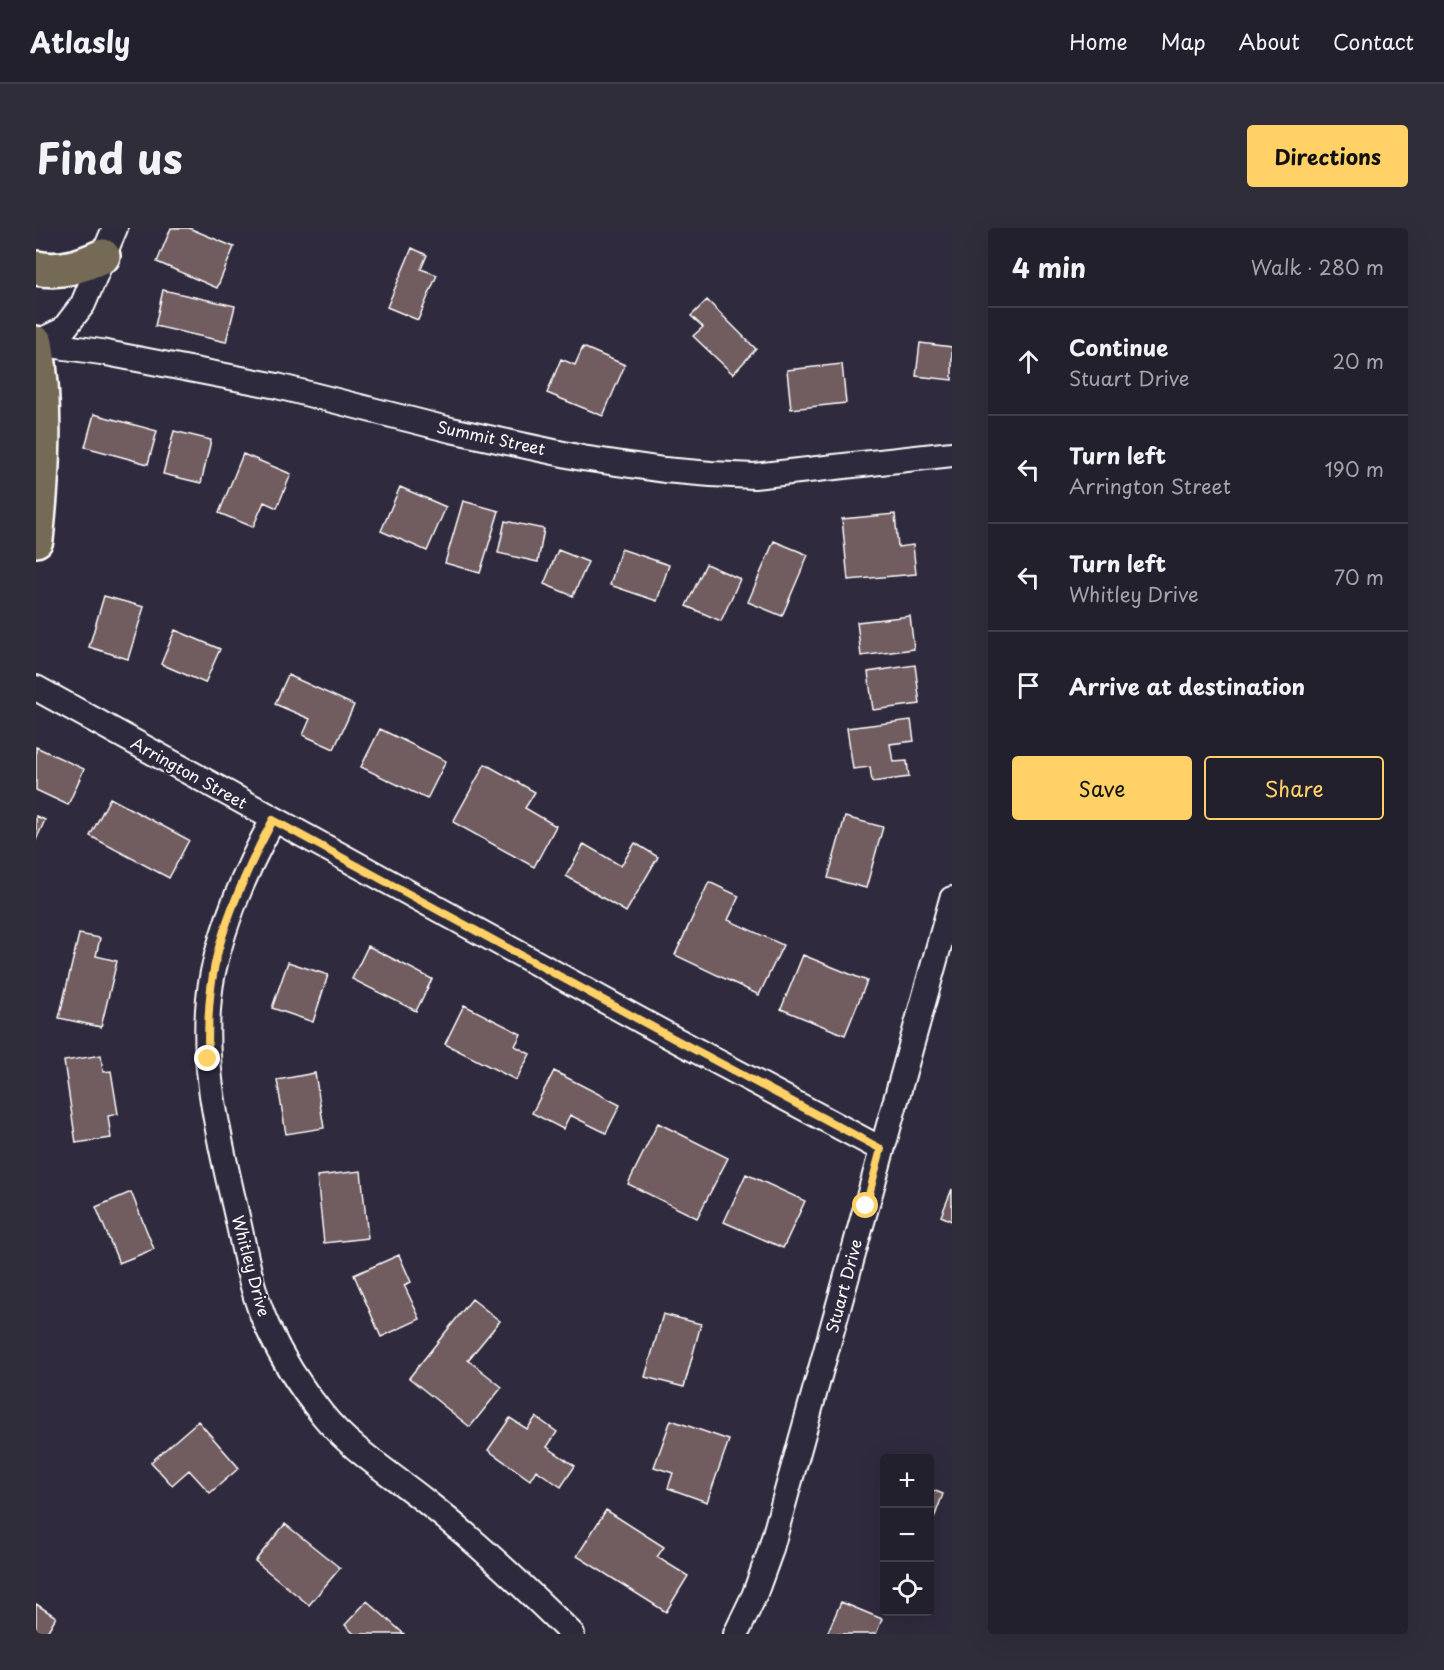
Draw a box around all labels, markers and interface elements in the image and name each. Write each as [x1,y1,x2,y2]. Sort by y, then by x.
text: Atlasly [30,20,130,63]
text: Home [1069,25,1128,57]
text: Map [1161,25,1206,57]
text: About [1239,25,1300,57]
text: Contact [1333,25,1414,57]
text: Find us [36,125,183,188]
button: Directions [1247,125,1408,187]
text: 4 min [1012,248,1086,287]
text: Walk · 280 m [1251,252,1384,282]
text: Continue [1069,330,1168,363]
icon: ahead [1012,345,1045,378]
text: 20 m [1332,346,1384,376]
text: Stuart Drive [1069,363,1189,393]
street label: Summit Street [435,414,548,460]
text: Turn left [1069,438,1166,471]
icon: left [1012,453,1045,486]
text: 190 m [1325,454,1384,484]
text: Arrington Street [1069,471,1231,501]
text: Turn left [1069,546,1166,579]
icon: left [1012,561,1045,594]
text: 70 m [1334,562,1384,592]
text: Whitley Drive [1069,579,1199,609]
icon: arrive [1012,669,1045,702]
text: Arrive at destination [1069,669,1305,702]
street label: Arrington Street [127,730,252,814]
button: Save [1012,756,1192,820]
button: Share [1204,756,1384,820]
route end [194,1045,220,1071]
route start [852,1192,878,1218]
street label: Whitley Drive [227,1213,277,1319]
street label: Stuart Drive [819,1236,867,1335]
map controls [880,1454,934,1616]
button: + [880,1454,934,1508]
button: − [880,1508,934,1562]
button: locate [880,1562,934,1616]

